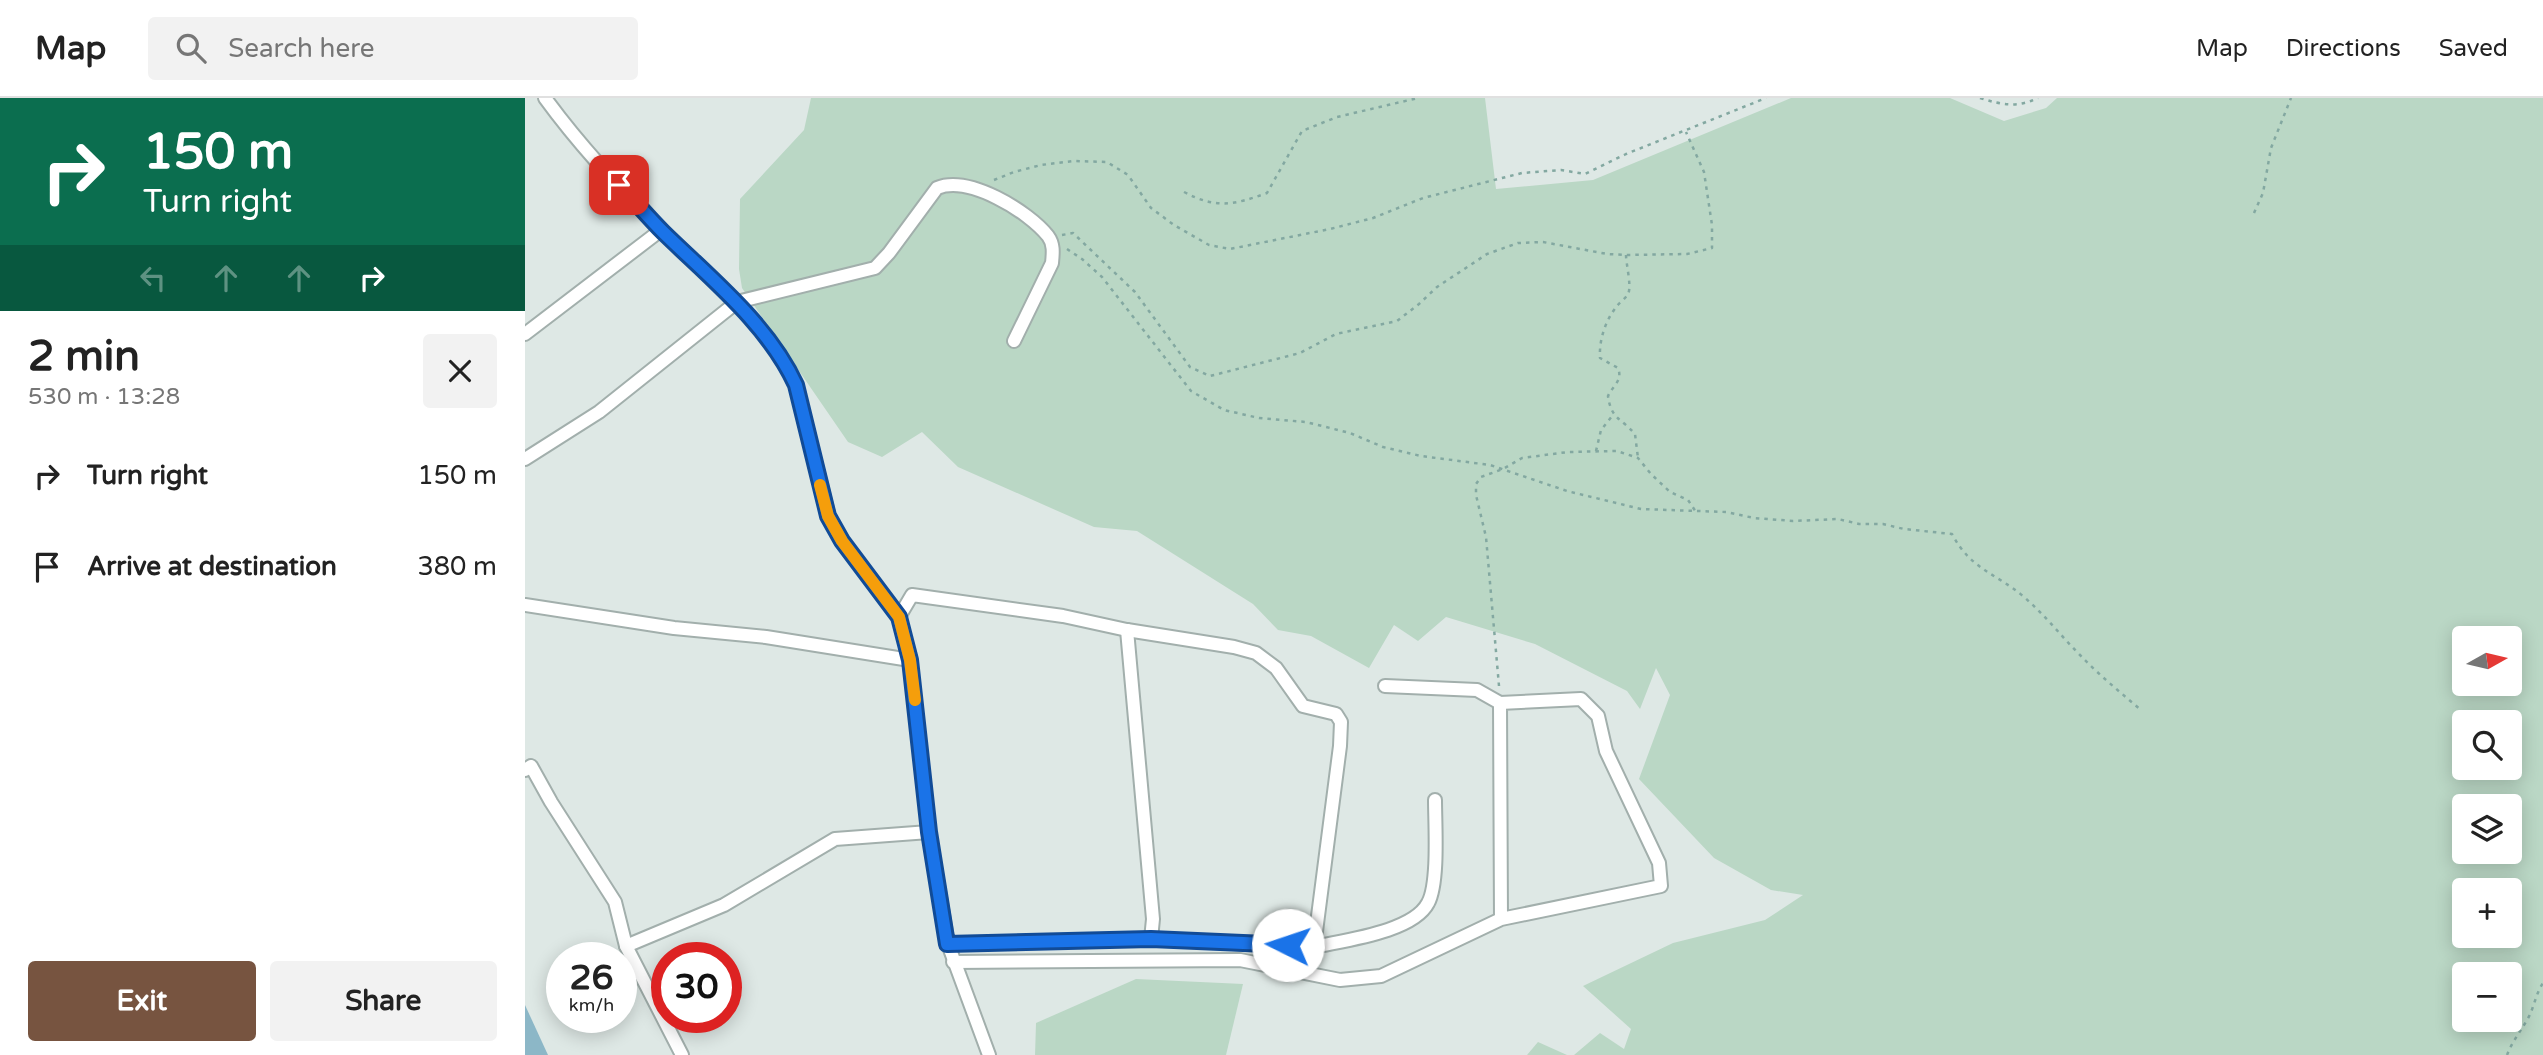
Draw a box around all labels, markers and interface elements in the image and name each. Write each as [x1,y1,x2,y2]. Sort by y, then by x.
search box [148,17,638,80]
text: Map [35,29,106,68]
icon: search [172,29,210,67]
text: Search here [228,33,374,64]
text: Map [2196,34,2248,63]
text: Directions [2286,34,2401,63]
text: Saved [2439,34,2508,63]
text: 150 m [143,123,293,182]
icon: right [28,126,119,217]
pin [589,155,649,215]
icon: arrive [600,166,638,204]
text: Turn right [143,183,292,221]
icon: left [134,259,172,297]
icon: ahead [207,259,245,297]
icon: ahead [280,259,318,297]
icon: right [353,259,391,297]
text: 2 min [28,331,140,382]
button: close [423,334,497,408]
text: 530 m · 13:28 [28,383,180,411]
icon: right [28,457,66,495]
text: Turn right [87,460,208,491]
text: 150 m [417,460,497,491]
icon: arrive [28,548,66,586]
text: Arrive at destination [87,551,337,582]
text: 380 m [417,551,497,582]
north arrow [2452,626,2522,696]
map controls [2452,626,2522,1032]
button: search [2452,710,2522,780]
button: layers [2452,794,2522,864]
button: + [2452,878,2522,948]
position arrow [1251,908,1325,982]
speed limit sign: 30 [651,942,742,1033]
text: 26 [570,957,613,999]
button: Exit [28,961,256,1041]
button: Share [270,961,497,1041]
button: − [2452,962,2522,1032]
text: km/h [569,994,614,1016]

